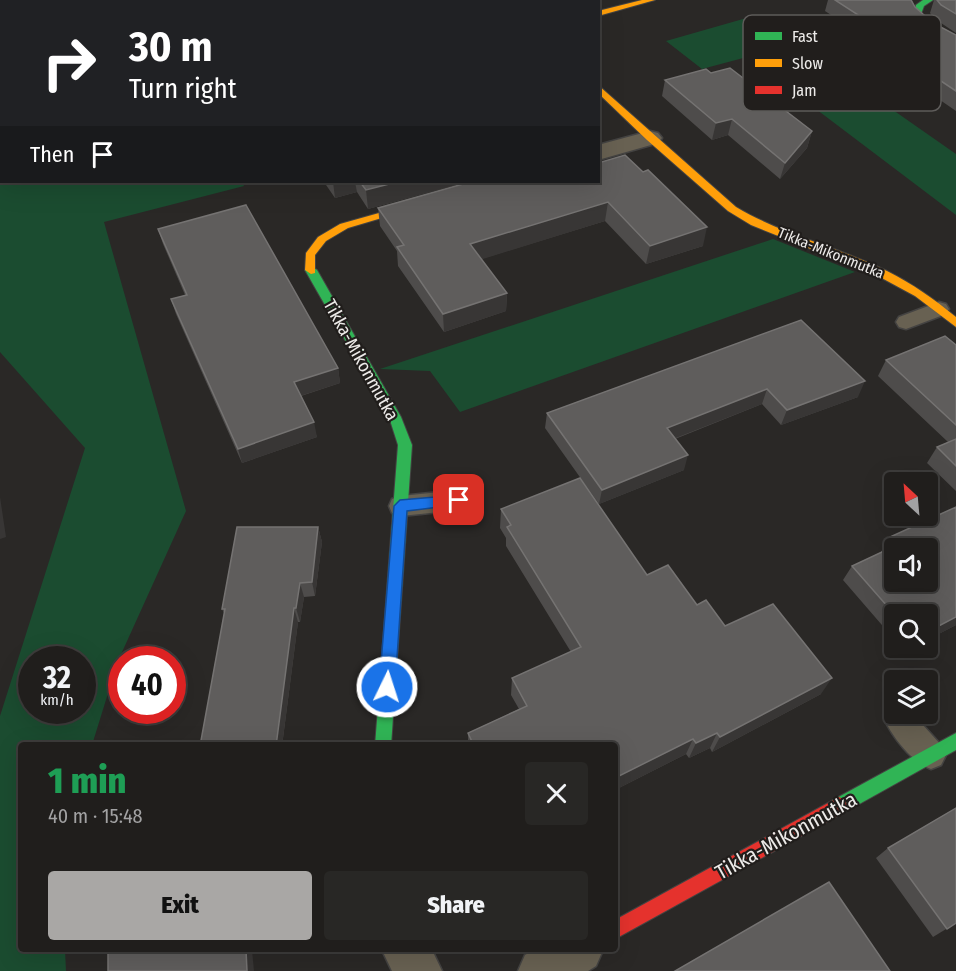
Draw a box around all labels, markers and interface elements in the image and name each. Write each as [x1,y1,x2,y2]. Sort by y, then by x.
legend [743,15,941,111]
text: 30 m [129,22,213,72]
icon: right [30,24,108,102]
text: Fast [792,27,819,46]
text: Slow [792,54,823,73]
text: Turn right [129,73,237,105]
text: Jam [792,81,817,100]
icon: arrive [86,138,119,171]
text: Then [30,141,74,168]
street label: Tikka-Mikonmutka [775,224,887,282]
street label: Tikka-Mikonmutka [319,296,403,425]
north arrow [884,472,938,526]
map controls [884,472,938,724]
pin [433,474,484,525]
icon: arrive [442,483,475,516]
button: sound [884,538,938,592]
button: search [884,604,938,658]
speed limit sign: 40 [108,646,186,724]
position arrow [355,655,419,719]
text: 32 [43,660,71,696]
button: layers [884,670,938,724]
text: km/h [40,691,74,709]
text: 1 min [48,759,126,803]
button: close [525,762,588,825]
street label: Tikka-Mikonmutka [711,786,861,886]
text: 40 m · 15:48 [48,804,143,828]
button: Exit [48,871,312,940]
button: Share [324,871,588,940]

